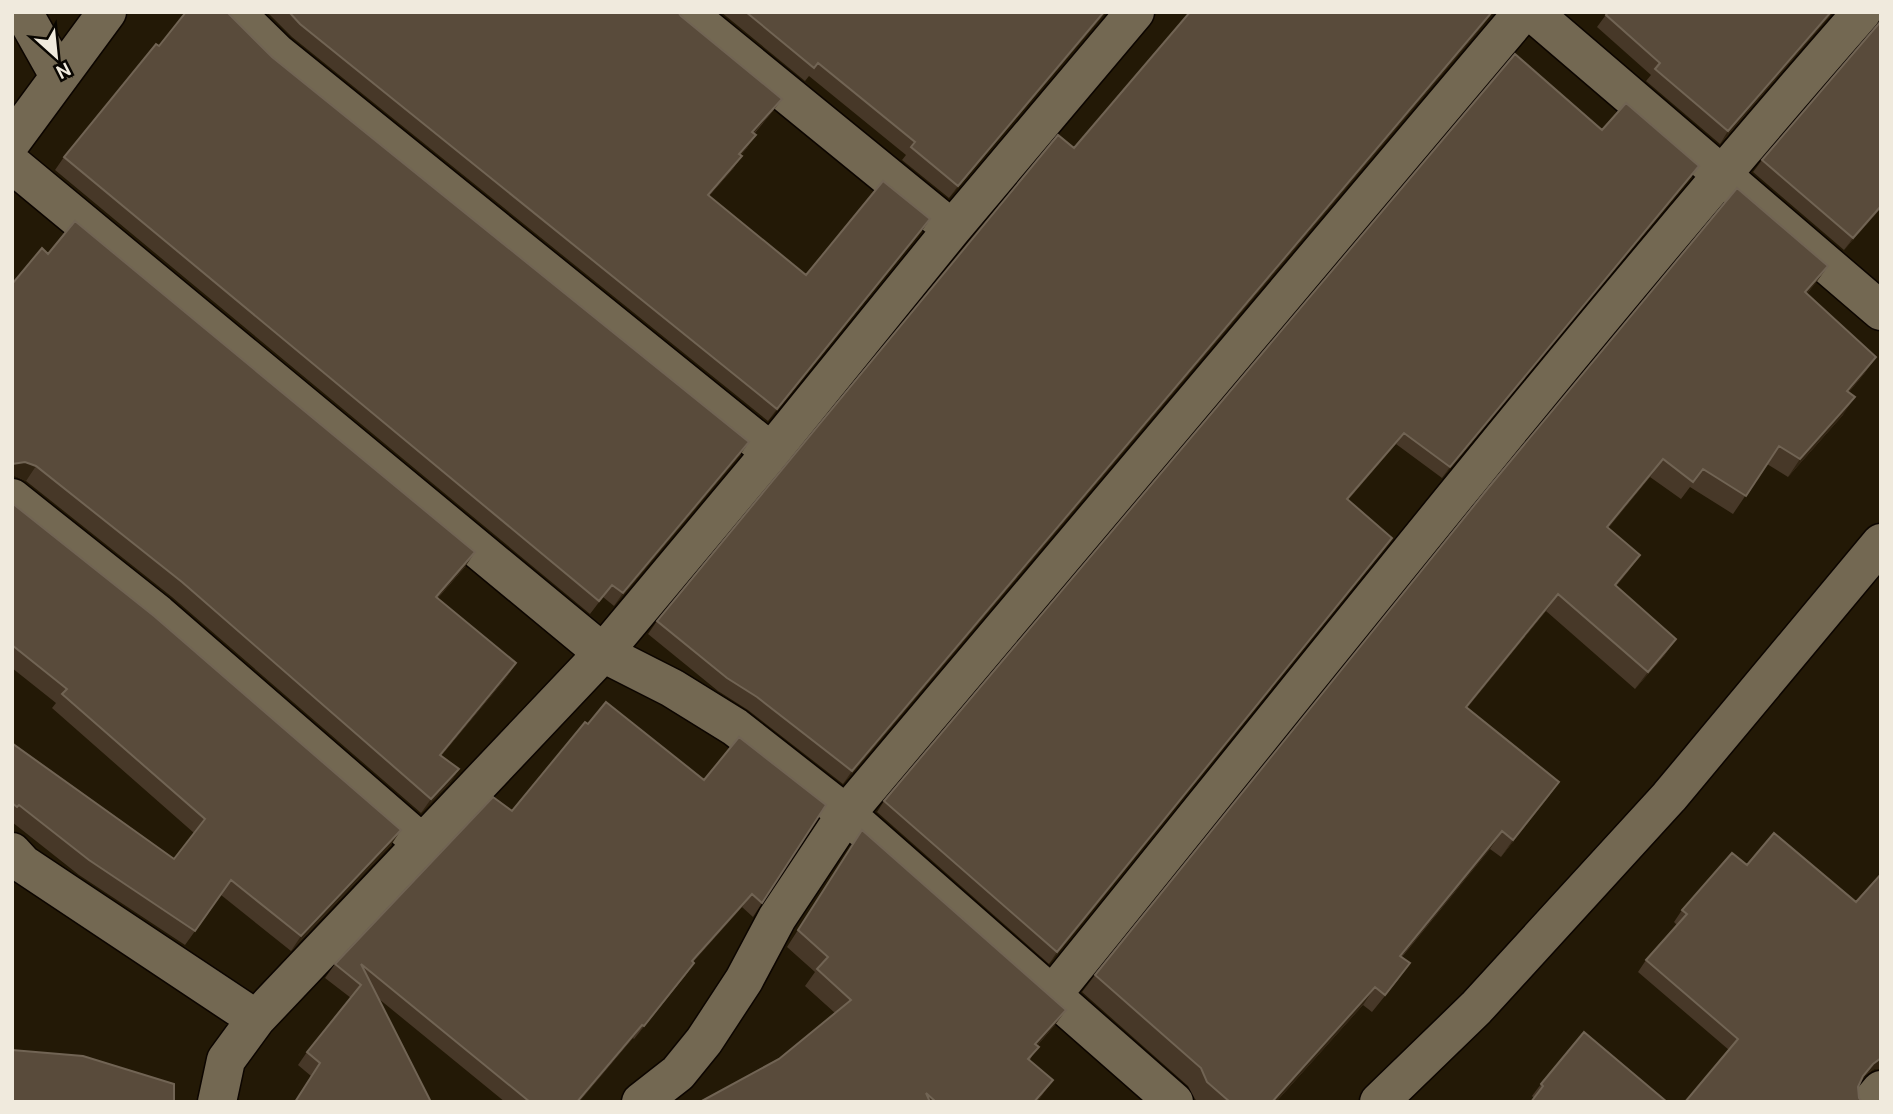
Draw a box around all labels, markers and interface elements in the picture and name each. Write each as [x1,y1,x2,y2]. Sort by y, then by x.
north arrow [21,21,91,91]
text: N [52,57,75,84]

